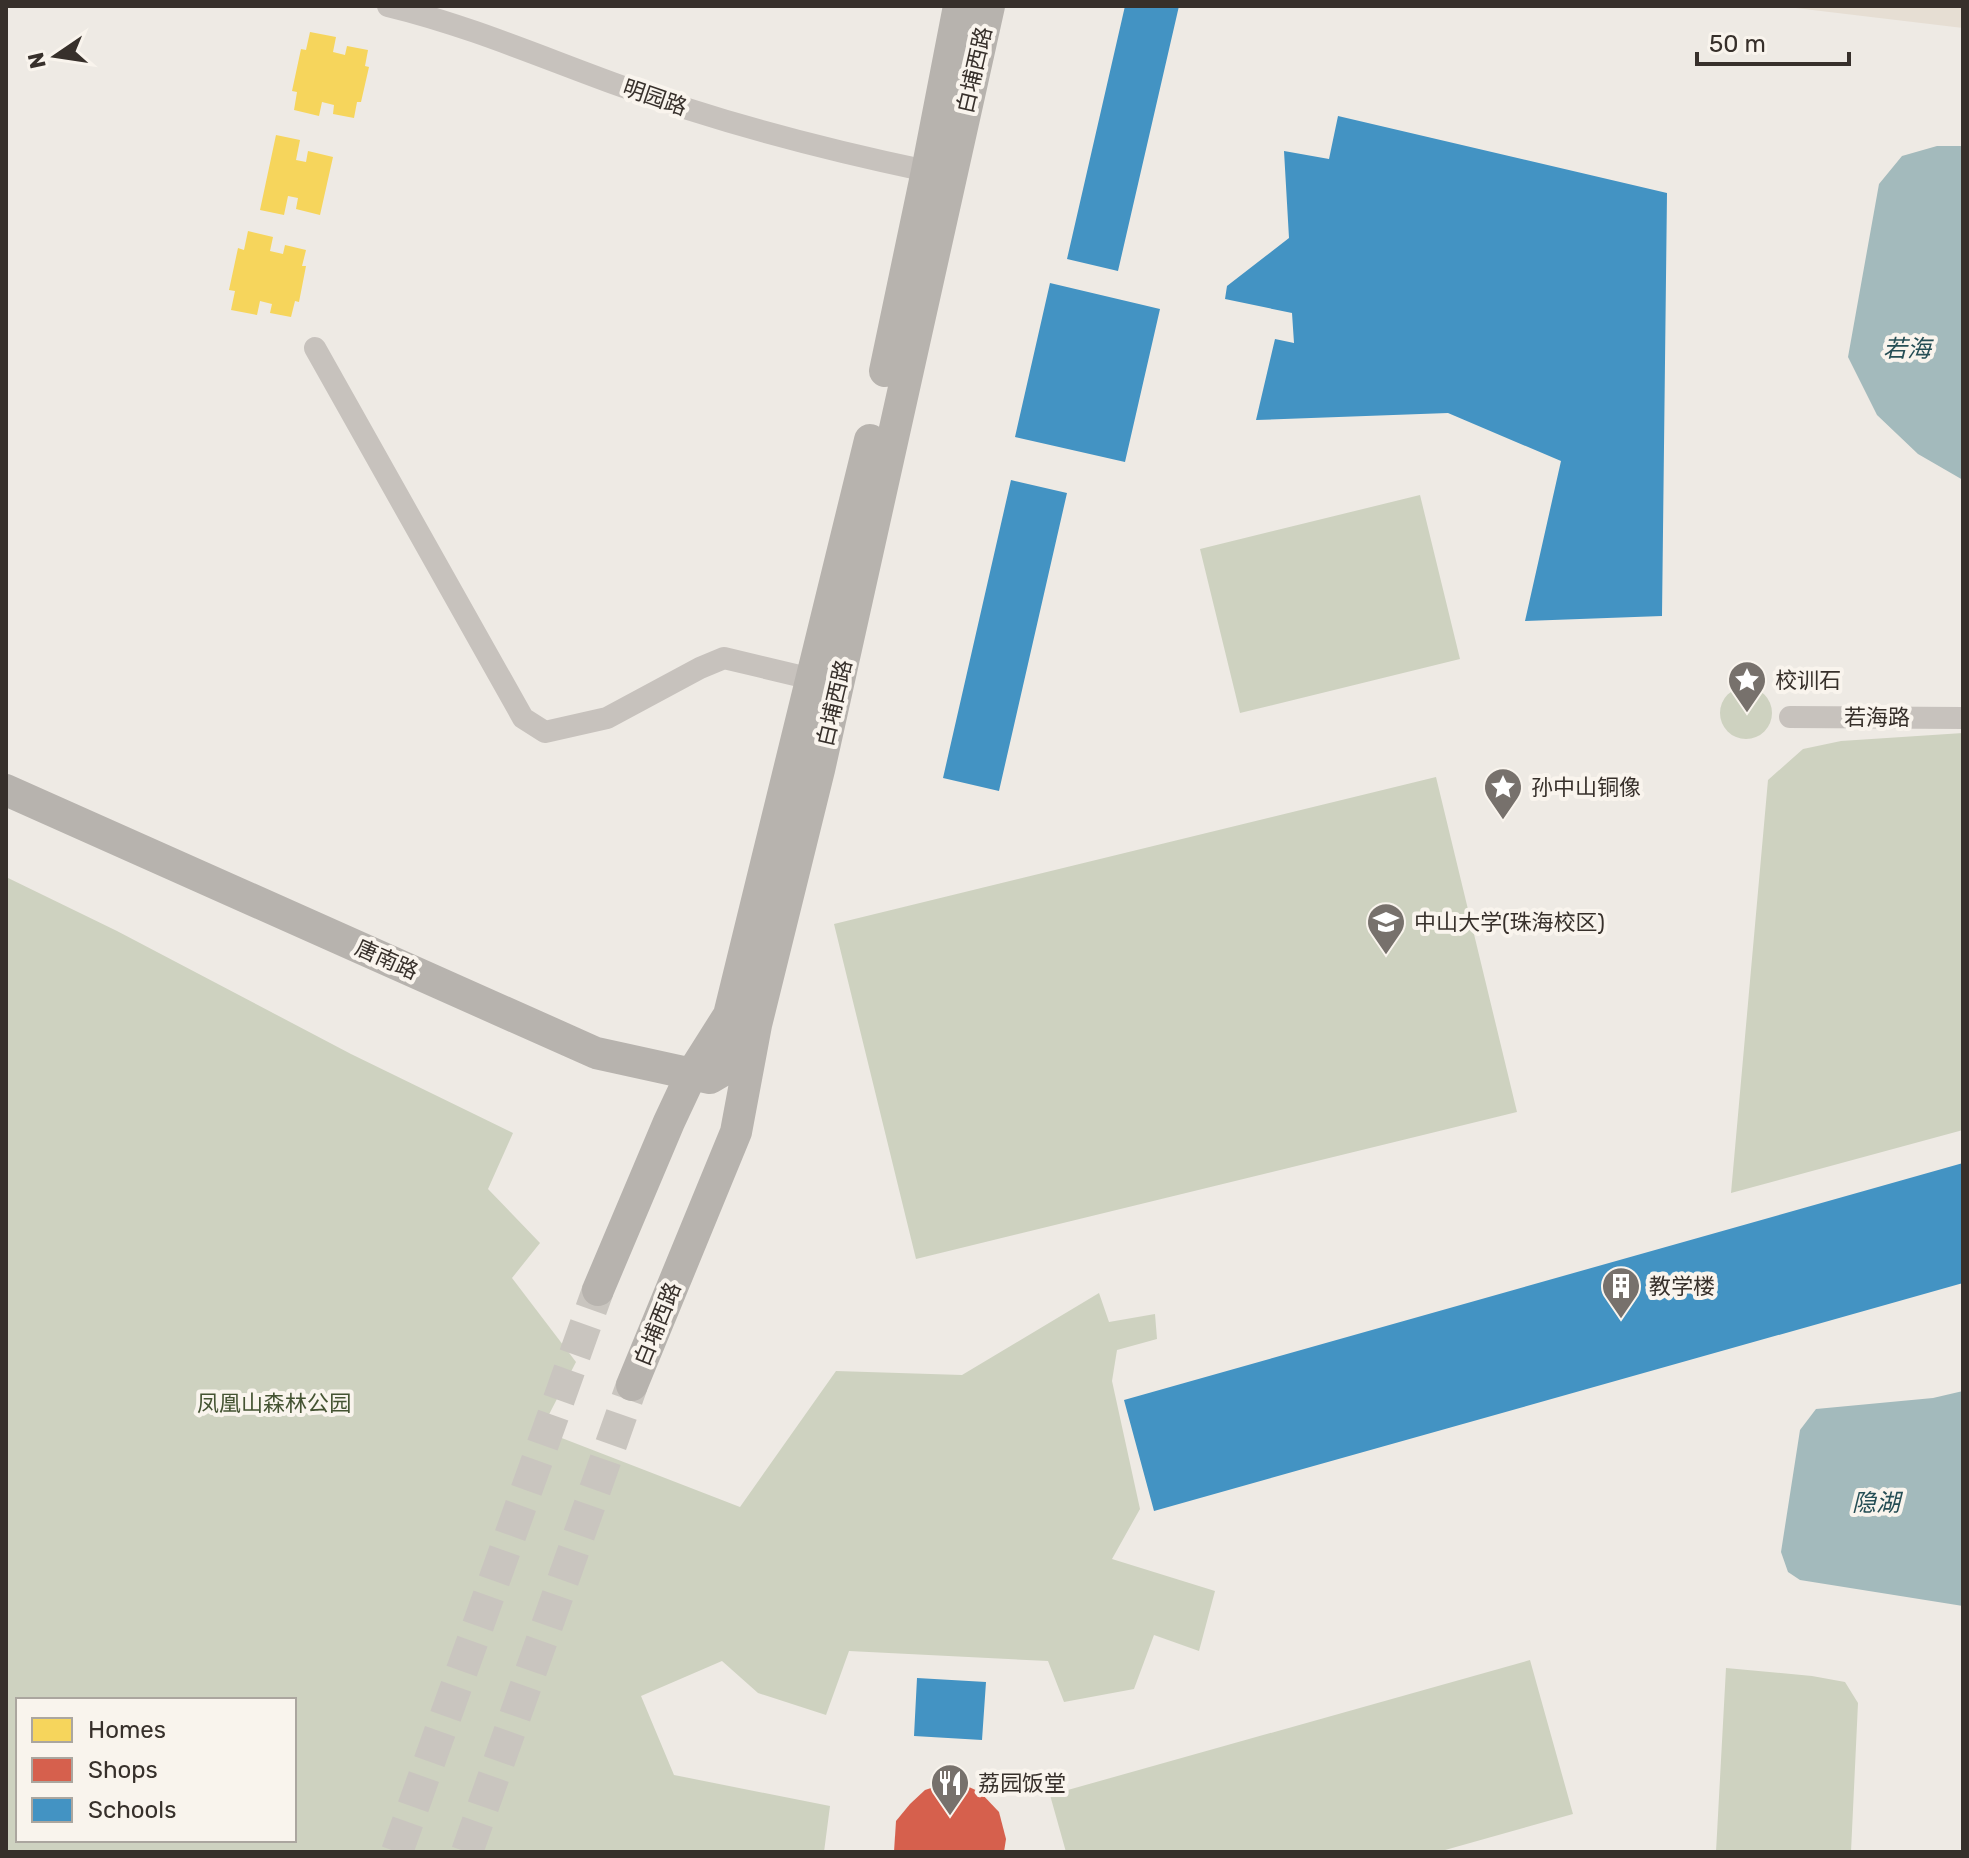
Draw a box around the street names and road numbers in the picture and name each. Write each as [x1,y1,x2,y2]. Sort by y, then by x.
street label: 白埔西路 [951,24,998,116]
street label: 明园路 [619,74,690,121]
street label: 白埔西路 [811,657,858,749]
street label: 若海路 [1844,704,1910,731]
street label: 唐南路 [351,934,422,985]
street label: 白埔西路 [628,1278,686,1370]

